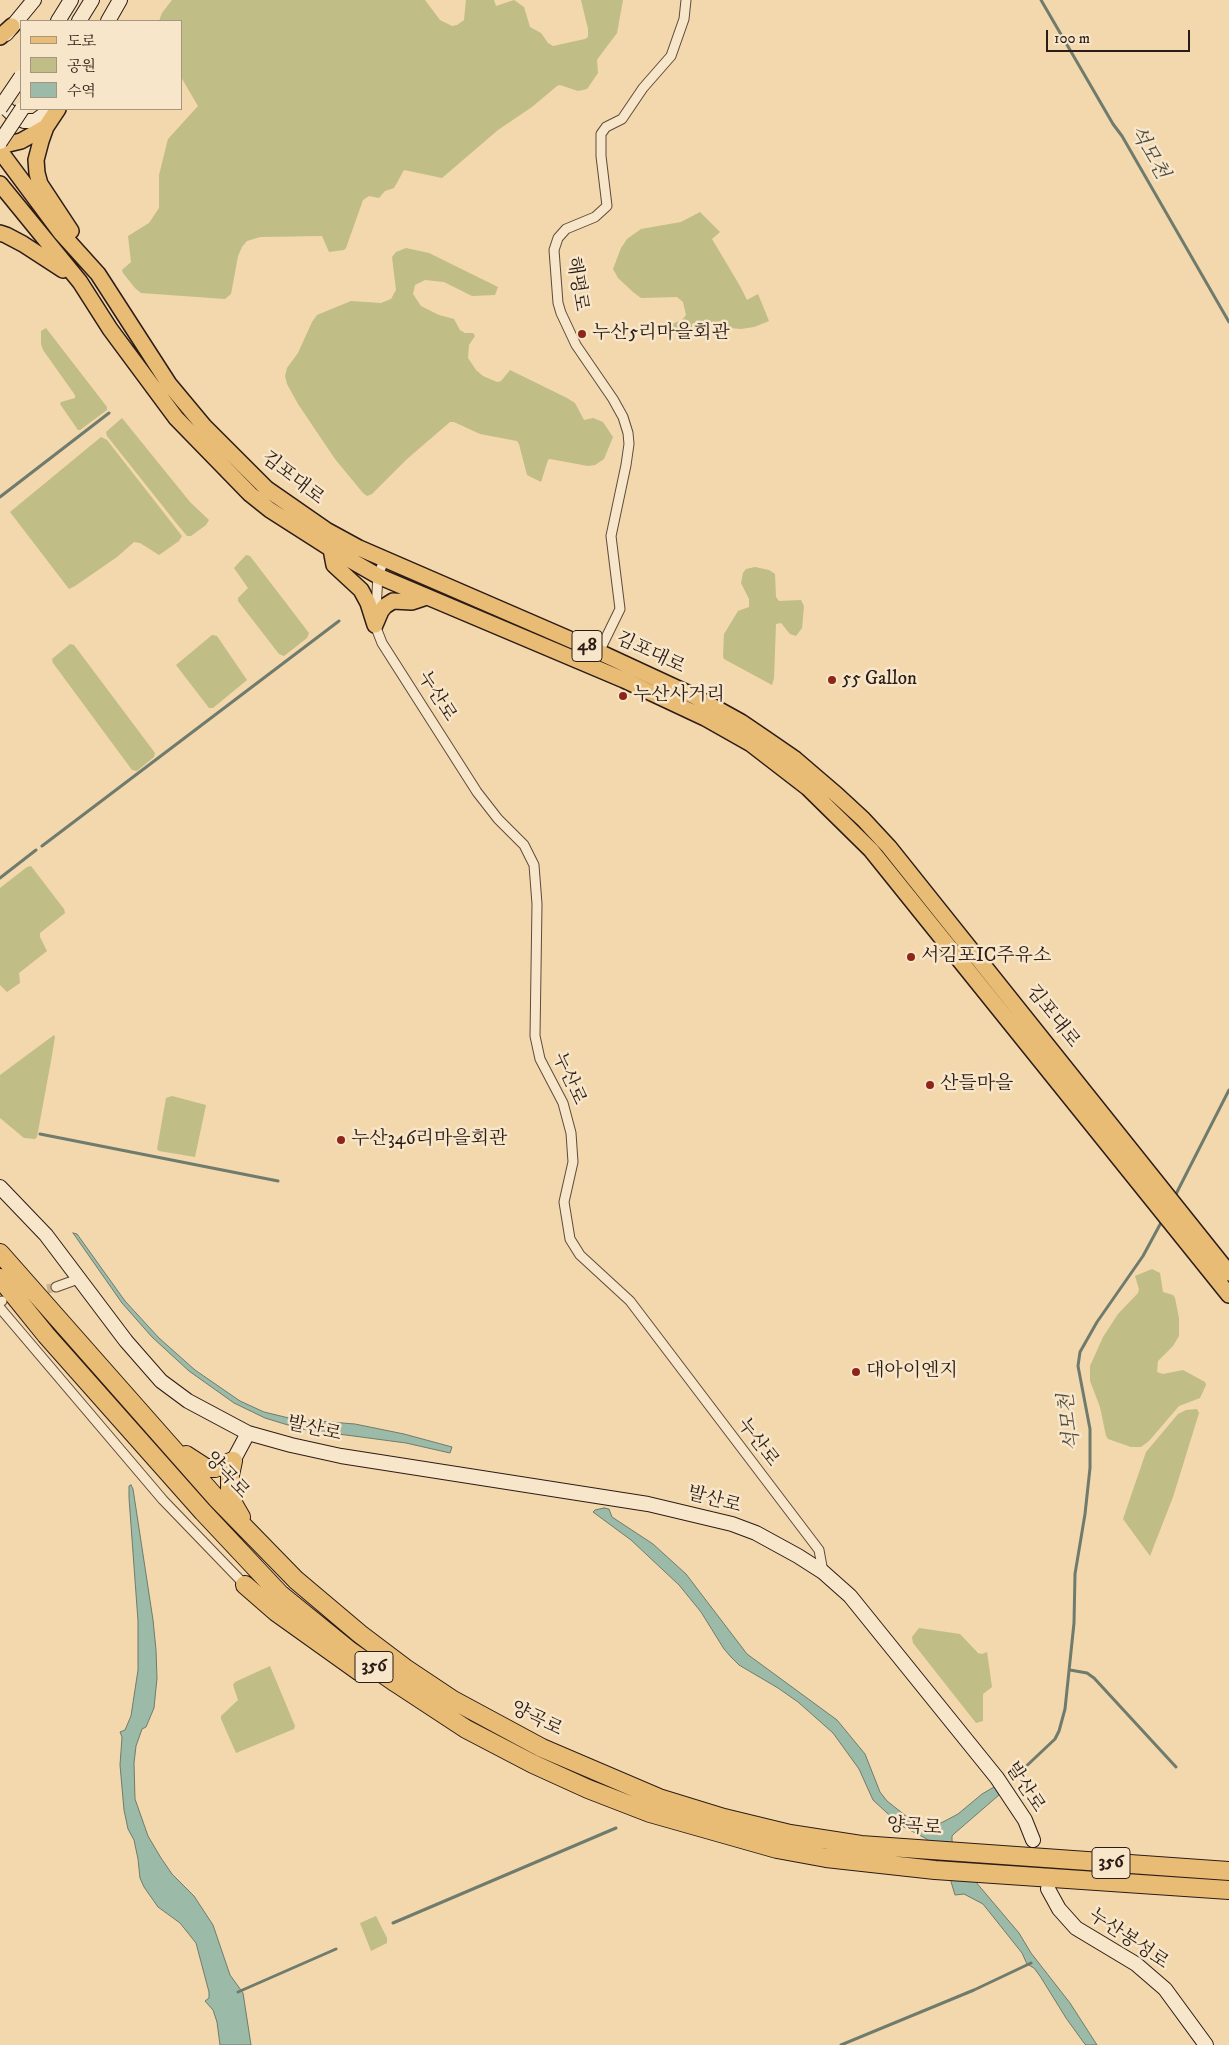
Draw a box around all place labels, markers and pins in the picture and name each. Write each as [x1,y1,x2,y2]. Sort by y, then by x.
place label: 누산5리마을회관 [592,323,730,345]
marker: 누산5리마을회관 [576,328,588,340]
place label: 55 Gallon [842,669,917,691]
marker: 55 Gallon [826,674,838,686]
place label: 누산사거리 [633,685,725,707]
marker: 누산사거리 [617,690,629,702]
place label: 서김포IC주유소 [921,946,1051,968]
marker: 서김포IC주유소 [905,951,917,963]
place label: 산들마을 [940,1074,1013,1096]
marker: 산들마을 [924,1079,936,1091]
place label: 누산346리마을회관 [351,1129,507,1151]
marker: 누산346리마을회관 [335,1134,347,1146]
place label: 대아이엔지 [866,1361,958,1383]
marker: 대아이엔지 [850,1366,862,1378]

